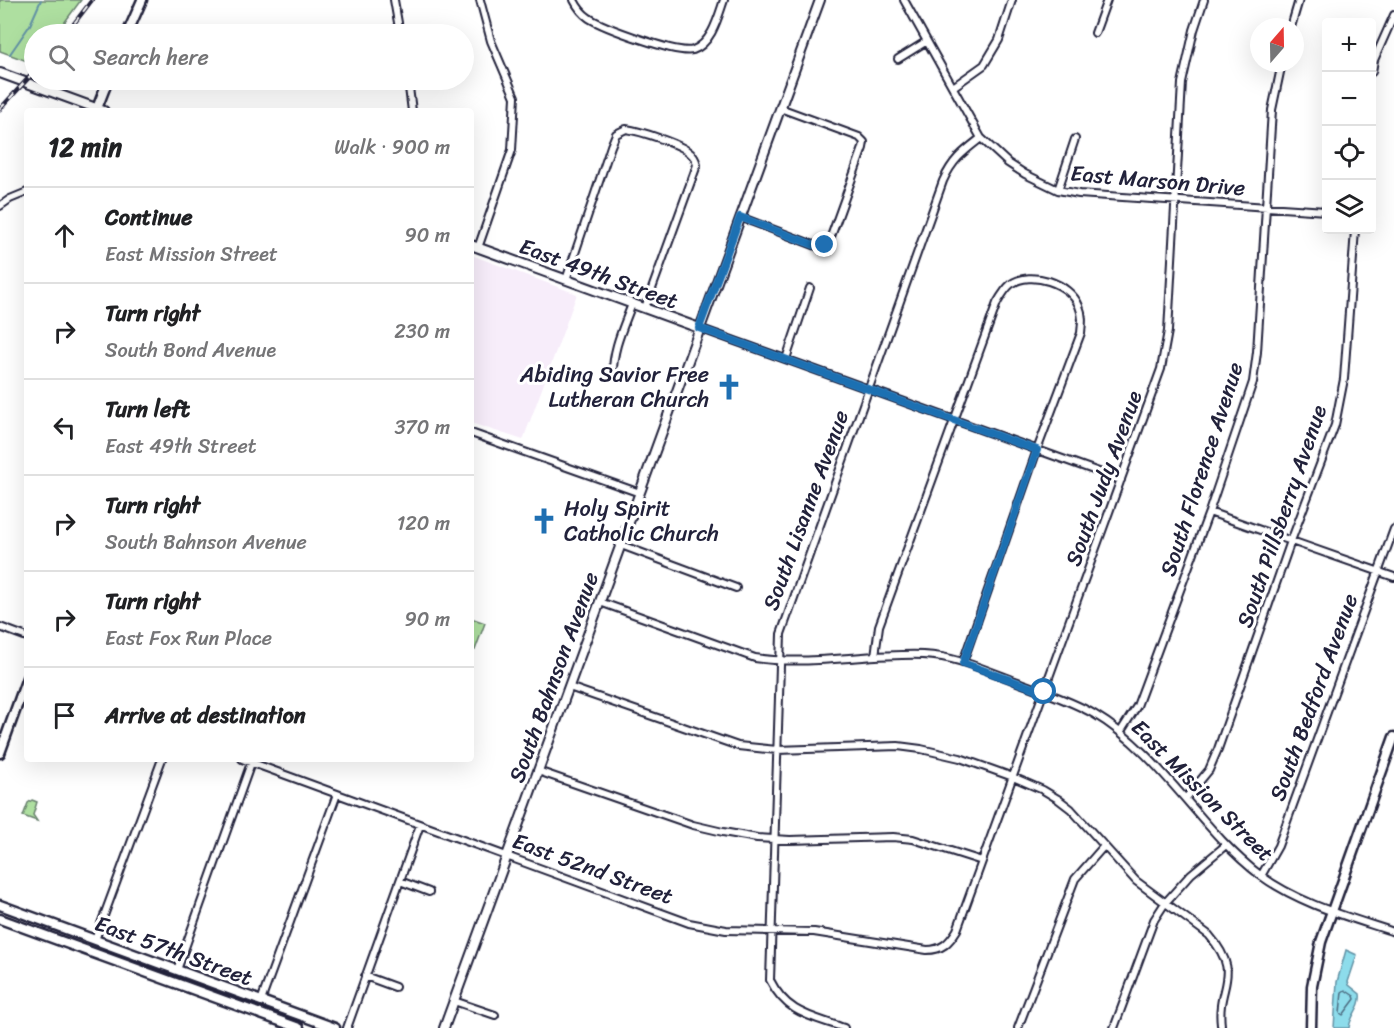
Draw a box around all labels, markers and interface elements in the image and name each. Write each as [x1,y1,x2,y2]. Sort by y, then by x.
north arrow [1250,18,1304,72]
map controls [1322,18,1376,234]
button: + [1322,18,1376,72]
search box [24,24,474,90]
text: Search here [93,38,209,77]
icon: search [45,41,78,74]
button: − [1322,72,1376,126]
text: 12 min [48,124,122,170]
button: locate [1322,126,1376,180]
text: Walk · 900 m [334,130,450,165]
street label: East Marson Drive [1069,153,1247,208]
button: layers [1322,180,1376,234]
text: Continue [105,198,193,237]
text: 90 m [405,218,450,253]
icon: ahead [48,219,81,252]
street label: East 49th Street [514,227,684,320]
route end [811,231,837,257]
text: East Mission Street [105,237,278,272]
text: Turn right [105,294,200,333]
text: 230 m [394,314,450,349]
icon: right [48,315,81,348]
text: South Bond Avenue [105,333,276,368]
place label: Abiding Savior Free Lutheran Church [519,355,709,419]
street label: South Florence Avenue [1148,357,1255,581]
church icon: Abiding Savior Free Lutheran Church [714,372,744,402]
street label: South Judy Avenue [1054,384,1154,572]
text: Turn left [105,390,190,429]
street label: South Pillsberry Avenue [1225,399,1338,633]
street label: South Lisanne Avenue [751,404,860,616]
text: 370 m [394,410,450,445]
icon: left [48,411,81,444]
text: East 49th Street [105,429,257,464]
text: Turn right [105,486,200,525]
place label: Holy Spirit Catholic Church [564,489,719,553]
text: 120 m [397,506,450,541]
church icon: Holy Spirit Catholic Church [529,506,559,536]
icon: right [48,507,81,540]
text: South Bahnson Avenue [105,525,307,560]
street label: South Bahnson Avenue [497,566,610,788]
text: Turn right [105,582,200,621]
street label: South Bedford Avenue [1258,588,1369,806]
text: 90 m [405,602,450,637]
icon: right [48,603,81,636]
text: East Fox Run Place [105,621,272,656]
route start [1030,678,1056,704]
text: Arrive at destination [105,696,306,735]
icon: arrive [48,699,81,732]
street label: East Mission Street [1122,709,1284,872]
street label: East 52nd Street [507,821,679,916]
street label: East 57th Street [89,904,259,997]

